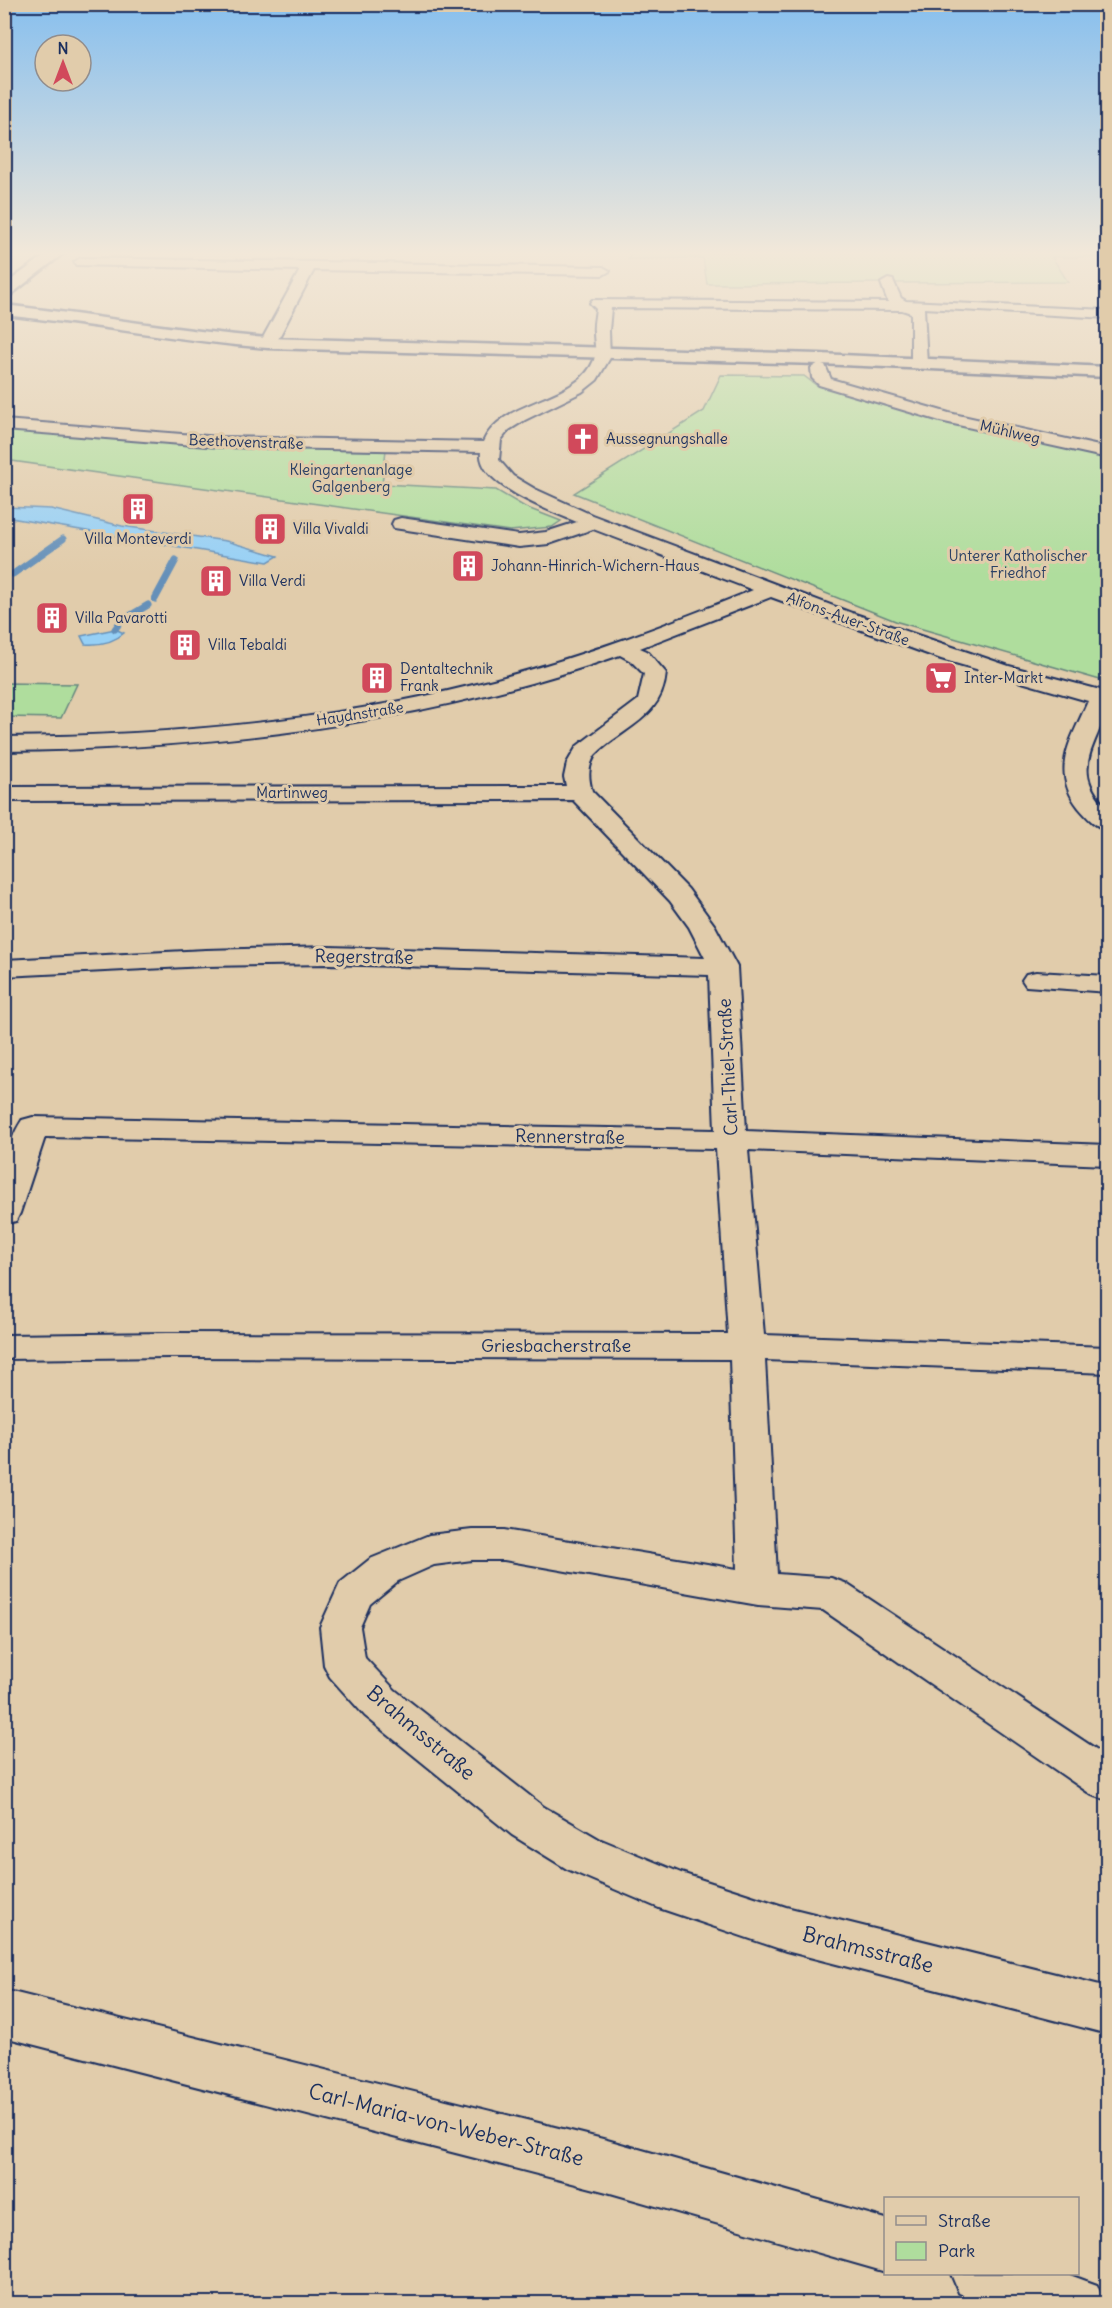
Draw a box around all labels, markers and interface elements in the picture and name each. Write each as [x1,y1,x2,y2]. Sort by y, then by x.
north arrow [33,33,93,93]
text: N [57,38,69,58]
street label: Mühlweg [978,415,1042,448]
church icon: Aussegnungshalle [565,421,601,457]
place label: Aussegnungshalle [606,429,728,448]
street label: Beethovenstraße [188,430,304,453]
park label: Kleingartenanlage Galgenberg [289,460,413,496]
building icon: Villa Monteverdi [120,491,156,527]
building icon: Villa Vivaldi [252,511,288,547]
place label: Villa Vivaldi [293,519,369,538]
place label: Villa Monteverdi [84,529,192,548]
park label: Unterer Katholischer Friedhof [949,546,1088,582]
building icon: Johann-Hinrich-Wichern-Haus [450,548,486,584]
place label: Johann-Hinrich-Wichern-Haus [491,556,700,575]
building icon: Villa Verdi [198,563,234,599]
place label: Villa Verdi [239,571,306,590]
street label: Alfons-Auer-Straße [784,587,912,650]
building icon: Villa Pavarotti [34,600,70,636]
place label: Villa Pavarotti [75,608,167,627]
building icon: Villa Tebaldi [167,627,203,663]
place label: Villa Tebaldi [208,635,287,654]
place label: Dentaltechnik Frank [400,659,494,695]
building icon: Dentaltechnik Frank [359,660,395,696]
supermarket icon: Inter-Markt [923,660,959,696]
place label: Inter-Markt [964,668,1043,687]
street label: Haydnstraße [315,697,405,730]
street label: Martinweg [256,783,328,802]
street label: Regerstraße [314,944,414,969]
street label: Carl-Thiel-Straße [712,998,743,1136]
street label: Rennerstraße [515,1124,625,1149]
street label: Griesbacherstraße [481,1334,631,1357]
street label: Brahmsstraße [361,1679,481,1786]
street label: Brahmsstraße [800,1920,936,1979]
street label: Carl-Maria-von-Weber-Straße [306,2077,586,2172]
legend [884,2197,1079,2275]
text: Straße [938,2209,991,2232]
text: Park [938,2239,975,2262]

